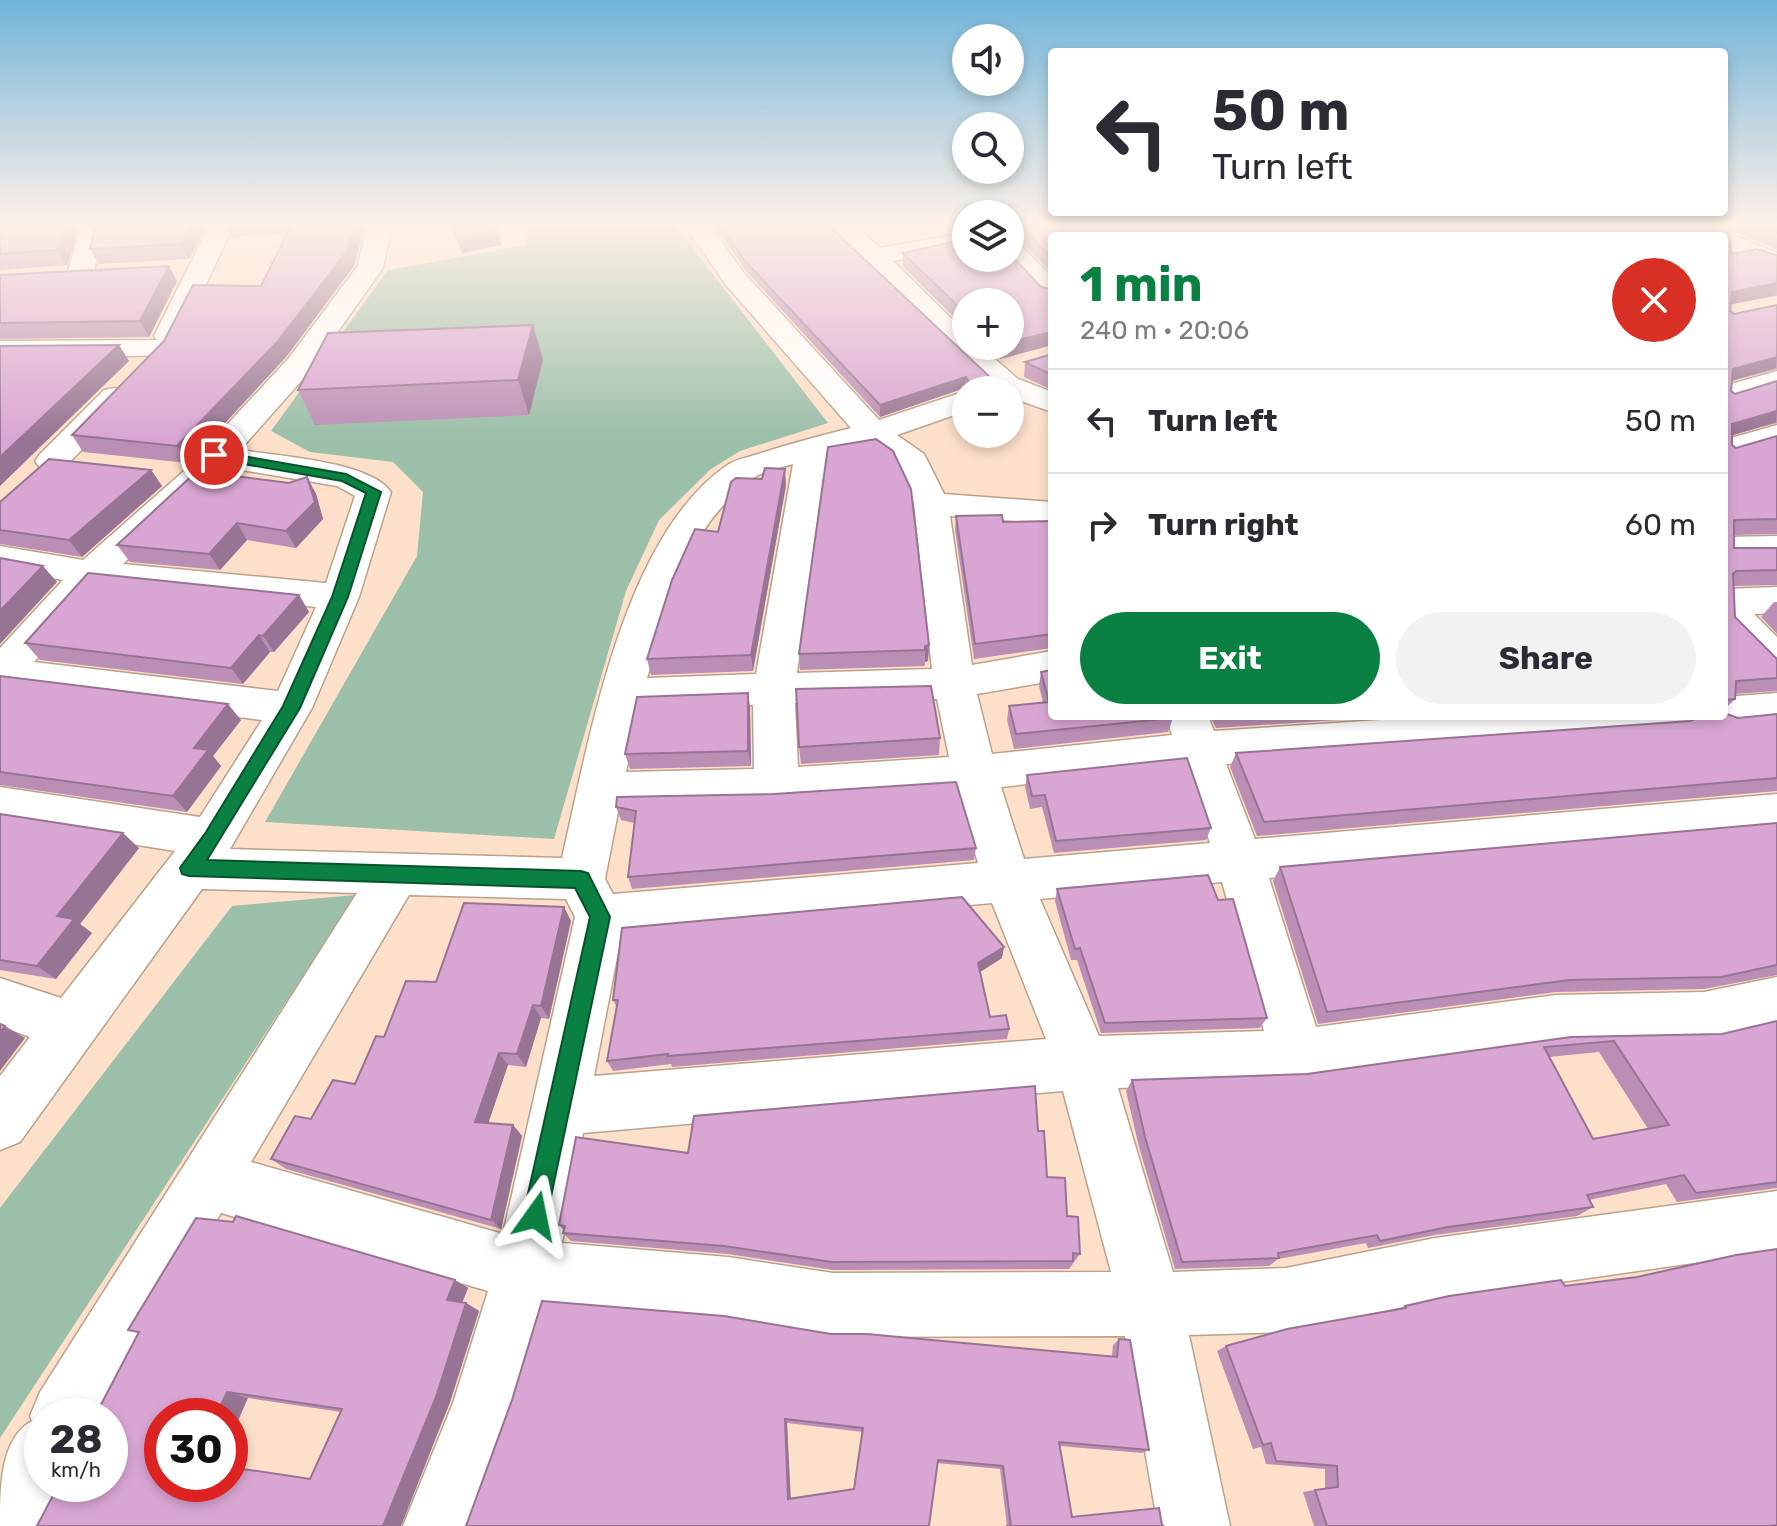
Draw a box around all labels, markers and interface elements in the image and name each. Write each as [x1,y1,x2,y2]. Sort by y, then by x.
map controls [952,24,1024,448]
button: sound [952,24,1024,96]
text: 50 m [1212,78,1349,144]
icon: left [1080,80,1184,184]
button: search [952,112,1024,184]
text: Turn left [1212,145,1353,188]
button: layers [952,200,1024,272]
text: 1 min [1080,256,1203,313]
button: close [1612,258,1696,342]
button: + [952,288,1024,360]
text: 240 m · 20:06 [1080,315,1249,346]
button: − [952,376,1024,448]
icon: left [1080,399,1124,443]
text: Turn left [1148,403,1278,439]
text: 50 m [1625,403,1696,439]
pin [180,421,248,489]
icon: arrive [192,433,236,477]
icon: right [1080,503,1124,547]
text: Turn right [1148,507,1299,543]
text: 60 m [1625,507,1696,543]
button: Exit [1080,612,1380,704]
button: Share [1396,612,1696,704]
position arrow [494,1174,578,1258]
speed limit sign: 30 [144,1398,248,1502]
text: 28 [49,1416,103,1463]
text: km/h [51,1458,101,1482]

